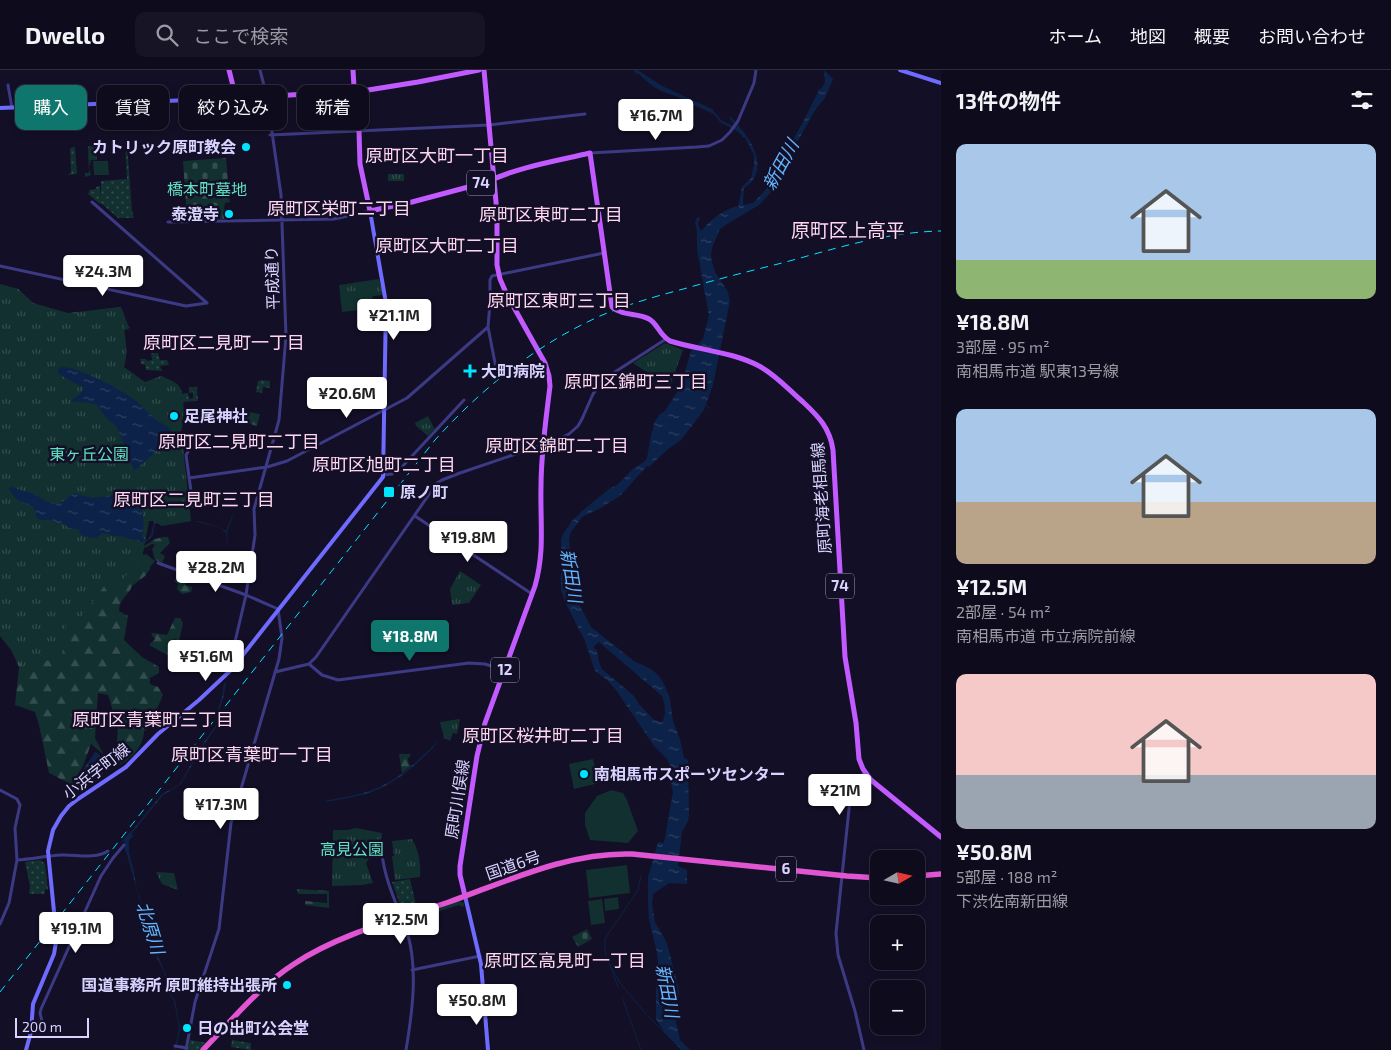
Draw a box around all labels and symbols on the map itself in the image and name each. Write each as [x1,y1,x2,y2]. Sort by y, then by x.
pin: ¥16.7M [615,98,697,141]
water label: 新田川 [757,134,804,193]
place label: カトリック原町教会 [92,137,236,156]
marker: カトリック原町教会 [240,141,252,153]
district label: 原町区大町一丁目 [365,144,509,166]
road number: 74 [467,170,495,196]
park label: 橋本町墓地 [167,179,247,198]
district label: 原町区栄町二丁目 [267,197,411,219]
district label: 原町区東町二丁目 [479,203,623,225]
place label: 泰澄寺 [171,204,219,223]
marker: 泰澄寺 [223,208,235,220]
district label: 原町区上高平 [791,218,905,241]
district label: 原町区大町二丁目 [375,234,519,256]
street label: 平成通り [261,246,282,310]
pin: ¥24.3M [62,254,144,297]
district label: 原町区東町三丁目 [487,289,631,311]
pin: ¥21.1M [353,298,435,341]
district label: 原町区二見町一丁目 [143,331,305,353]
place label: 大町病院 [481,361,545,380]
marker: 大町病院 [463,364,477,378]
district label: 原町区錦町三丁目 [564,370,708,392]
pin: ¥20.6M [306,376,388,419]
place label: 足尾神社 [184,406,248,425]
marker: 足尾神社 [168,410,180,422]
district label: 原町区二見町二丁目 [158,430,320,452]
district label: 原町区錦町二丁目 [485,434,629,456]
street label: 原町海老相馬線 [807,442,834,555]
park label: 東ヶ丘公園 [49,444,129,463]
district label: 原町区旭町二丁目 [312,453,456,475]
place label: 原ノ町 [400,482,448,501]
marker: 原ノ町 [382,485,396,499]
district label: 原町区二見町三丁目 [113,488,275,510]
pin: ¥19.8M [427,520,509,563]
water label: 新田川 [557,547,587,606]
pin: ¥28.2M [175,550,257,593]
road number: 74 [826,574,854,598]
pin: ¥18.8M [369,620,451,662]
pin: ¥51.6M [165,640,247,682]
road number: 12 [491,658,519,682]
district label: 原町区青葉町三丁目 [72,708,234,730]
district label: 原町区桜井町二丁目 [462,724,624,746]
street label: 小浜字町線 [58,738,133,803]
district label: 原町区青葉町一丁目 [171,743,333,765]
street label: 原町川俣線 [441,758,472,840]
place label: 南相馬市スポーツセンター [594,764,786,783]
marker: 南相馬市スポーツセンター [578,768,590,780]
pin: ¥21M [810,774,870,816]
pin: ¥17.3M [180,788,262,830]
park label: 高見公園 [320,839,384,858]
street label: 国道6号 [483,846,543,883]
north arrow [870,850,925,905]
road number: 6 [776,856,796,882]
water label: 北原川 [133,899,170,959]
pin: ¥12.5M [360,902,442,945]
pin: ¥19.1M [35,912,117,954]
district label: 原町区高見町一丁目 [484,949,646,971]
water label: 新田川 [652,962,684,1021]
place label: 国道事務所 原町維持出張所 [82,975,277,994]
marker: 国道事務所 原町維持出張所 [281,979,293,991]
pin: ¥50.8M [436,984,518,1026]
scale bar [15,1015,89,1038]
place label: 日の出町公会堂 [197,1018,309,1037]
marker: 日の出町公会堂 [181,1022,193,1034]

